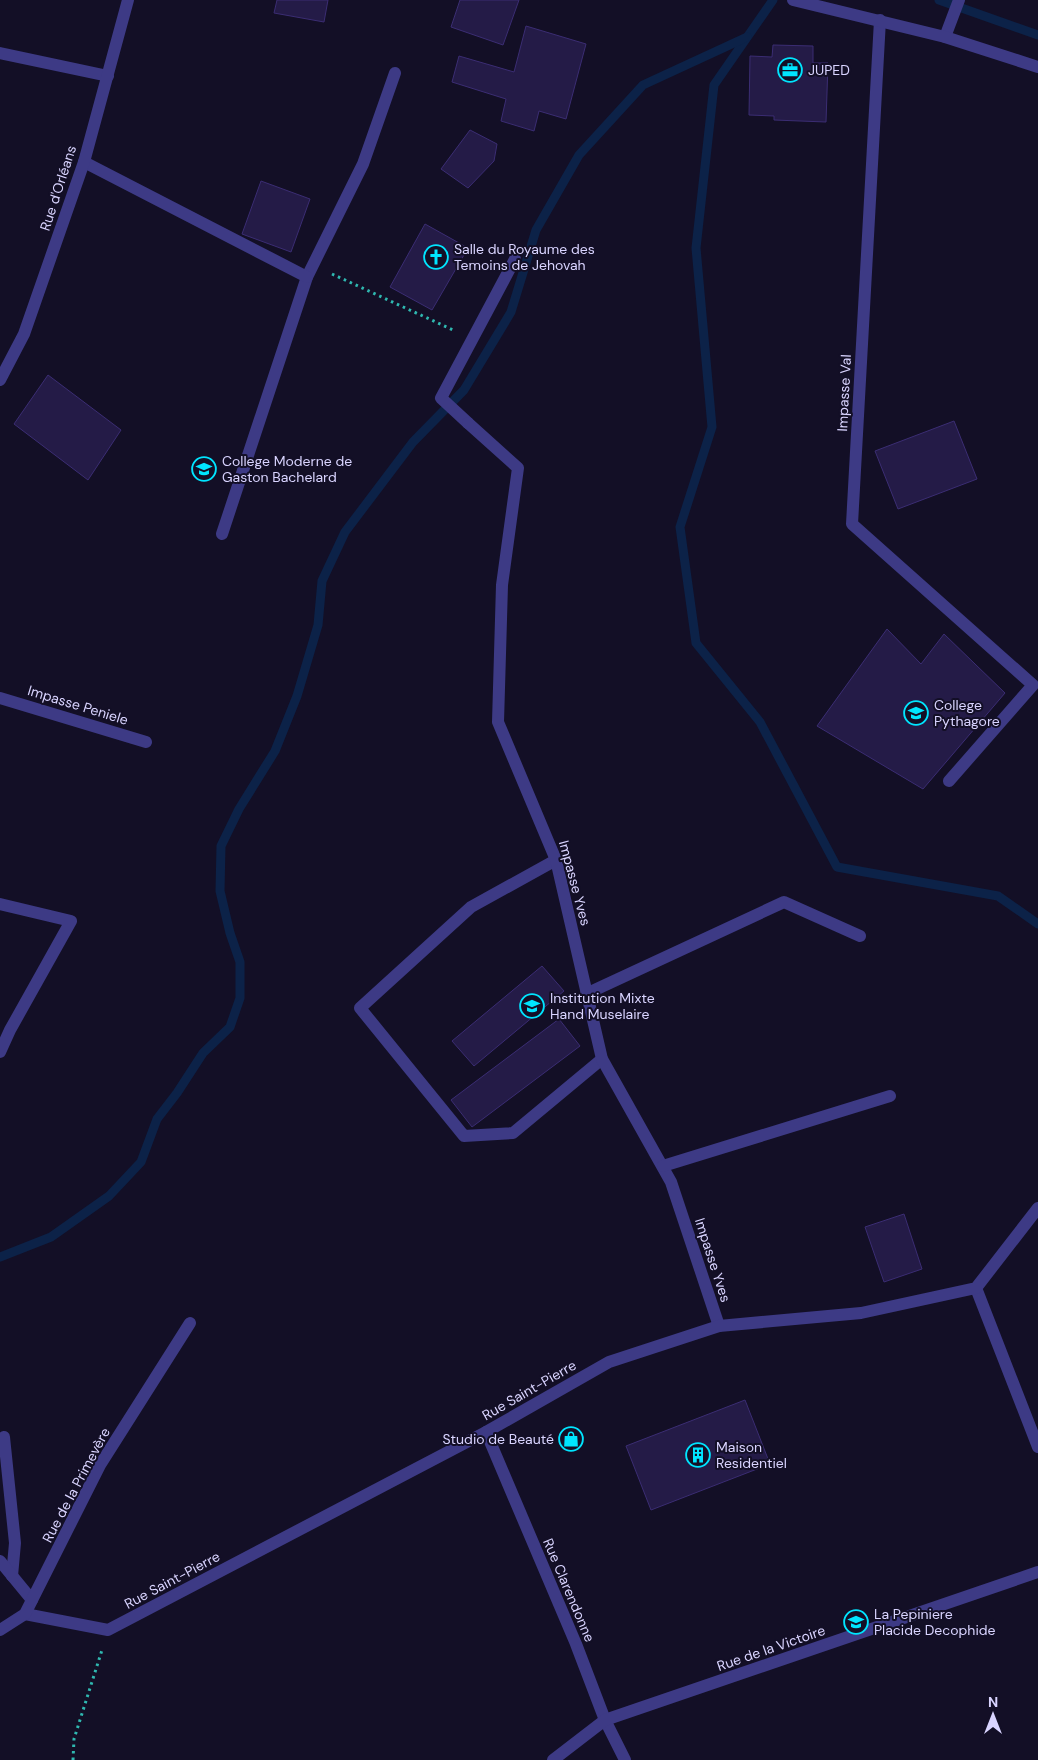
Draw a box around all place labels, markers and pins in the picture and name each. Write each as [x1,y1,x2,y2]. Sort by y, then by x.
office icon: JUPED [777,57,803,83]
place label: JUPED [808,61,850,79]
place label: Salle du Royaume des Temoins de Jehovah [454,240,595,274]
church icon: Salle du Royaume des Temoins de Jehovah [423,244,449,270]
place label: College Moderne de Gaston Bachelard [222,452,352,486]
school or university icon: College Moderne de Gaston Bachelard [191,456,217,482]
place label: College Pythagore [934,696,1000,730]
school or university icon: College Pythagore [903,700,929,726]
place label: Institution Mixte Hand Muselaire [550,989,655,1023]
school or university icon: Institution Mixte Hand Muselaire [519,993,545,1019]
shop icon: Studio de Beauté [558,1426,584,1452]
place label: Studio de Beauté [442,1430,554,1448]
place label: Maison Residentiel [716,1438,787,1472]
building icon: Maison Residentiel [685,1442,711,1468]
place label: La Pepiniere Placide Decophide [874,1605,996,1639]
school or university icon: La Pepiniere Placide Decophide [843,1609,869,1635]

